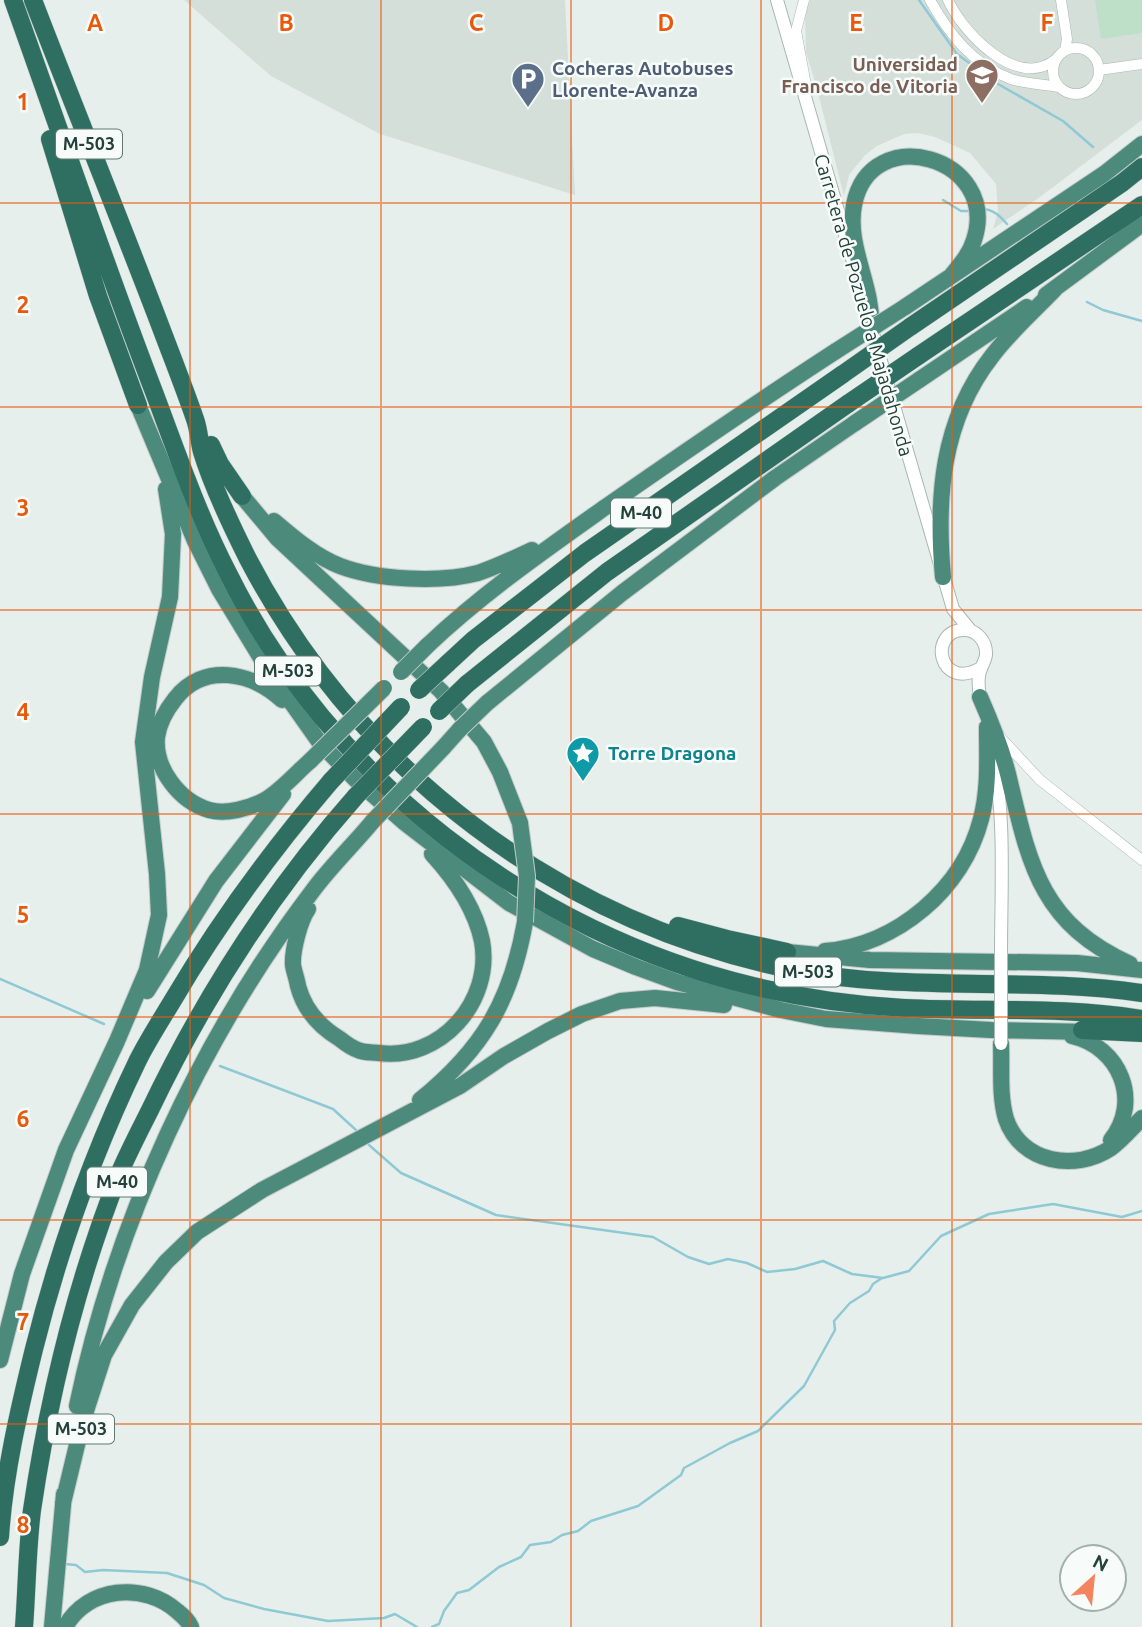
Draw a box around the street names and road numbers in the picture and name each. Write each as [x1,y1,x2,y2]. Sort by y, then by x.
road number: M-503 [56,130,122,159]
street label: Carretera de Pozuelo a Majadahonda [810,151,918,459]
road number: M-40 [611,499,671,528]
road number: M-503 [255,656,321,686]
road number: M-503 [775,958,841,987]
road number: M-40 [87,1168,147,1196]
road number: M-503 [48,1414,114,1444]

